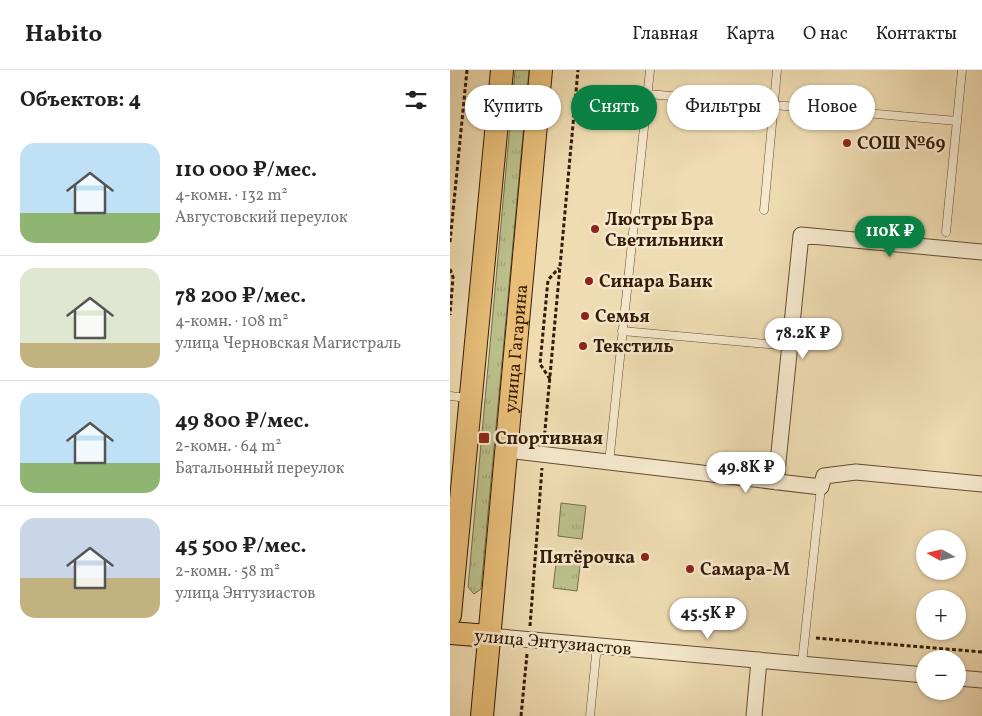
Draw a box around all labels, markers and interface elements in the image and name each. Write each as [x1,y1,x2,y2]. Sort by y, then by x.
text: Habito [25,18,102,52]
text: Главная [632,22,698,47]
text: Карта [726,22,775,47]
text: О нас [803,22,848,47]
text: Контакты [876,22,957,47]
chip: Купить [465,85,561,130]
chip: Снять [571,85,657,130]
chip: Фильтры [667,85,779,130]
chip: Новое [789,85,875,130]
text: Объектов: 4 [20,86,141,115]
icon: filters [402,86,430,114]
place label: СОШ №69 [857,132,945,157]
marker: СОШ №69 [841,137,853,149]
text: 110 000 ₽/мес. [175,156,317,185]
icon: home [60,163,120,223]
text: 4-комн. · 132 m² [175,185,287,207]
text: Августовский переулок [175,207,348,229]
place label: Люстры Бра Светильники [605,208,724,254]
pin: 110K ₽ [849,216,931,258]
text: 110K ₽ [866,221,914,243]
marker: Люстры Бра Светильники [589,223,601,235]
place label: Синара Банк [599,270,713,295]
marker: Синара Банк [583,275,595,287]
text: 78 200 ₽/мес. [175,282,306,311]
street label: улица Гагарина [499,283,535,414]
icon: home [60,288,120,348]
place label: Семья [595,305,650,330]
marker: Семья [579,310,591,322]
text: 4-комн. · 108 m² [175,311,288,333]
pin: 78.2K ₽ [757,318,849,360]
text: 78.2K ₽ [776,323,830,345]
text: улица Черновская Магистраль [175,333,401,355]
place label: Текстиль [593,335,674,360]
marker: Текстиль [577,340,589,352]
text: 49 800 ₽/мес. [175,407,309,436]
icon: home [60,413,120,473]
place label: Спортивная [495,427,603,452]
marker: Спортивная [477,431,491,445]
text: 2-комн. · 64 m² [175,436,281,458]
pin: 49.8K ₽ [700,452,792,494]
text: 49.8K ₽ [717,457,775,479]
text: Батальонный переулок [175,458,344,480]
north arrow [916,530,966,580]
map controls [916,530,966,700]
text: 45 500 ₽/мес. [175,532,307,561]
icon: home [60,538,120,598]
place label: Пятёрочка [539,546,635,571]
marker: Пятёрочка [639,551,651,563]
place label: Самара-М [700,558,790,583]
text: 2-комн. · 58 m² [175,561,280,583]
marker: Самара-М [684,563,696,575]
text: улица Энтузиастов [175,583,315,605]
button: + [916,590,966,640]
pin: 45.5K ₽ [662,598,754,640]
text: 45.5K ₽ [680,603,736,625]
street label: улица Энтузиастов [473,624,633,663]
button: − [916,650,966,700]

